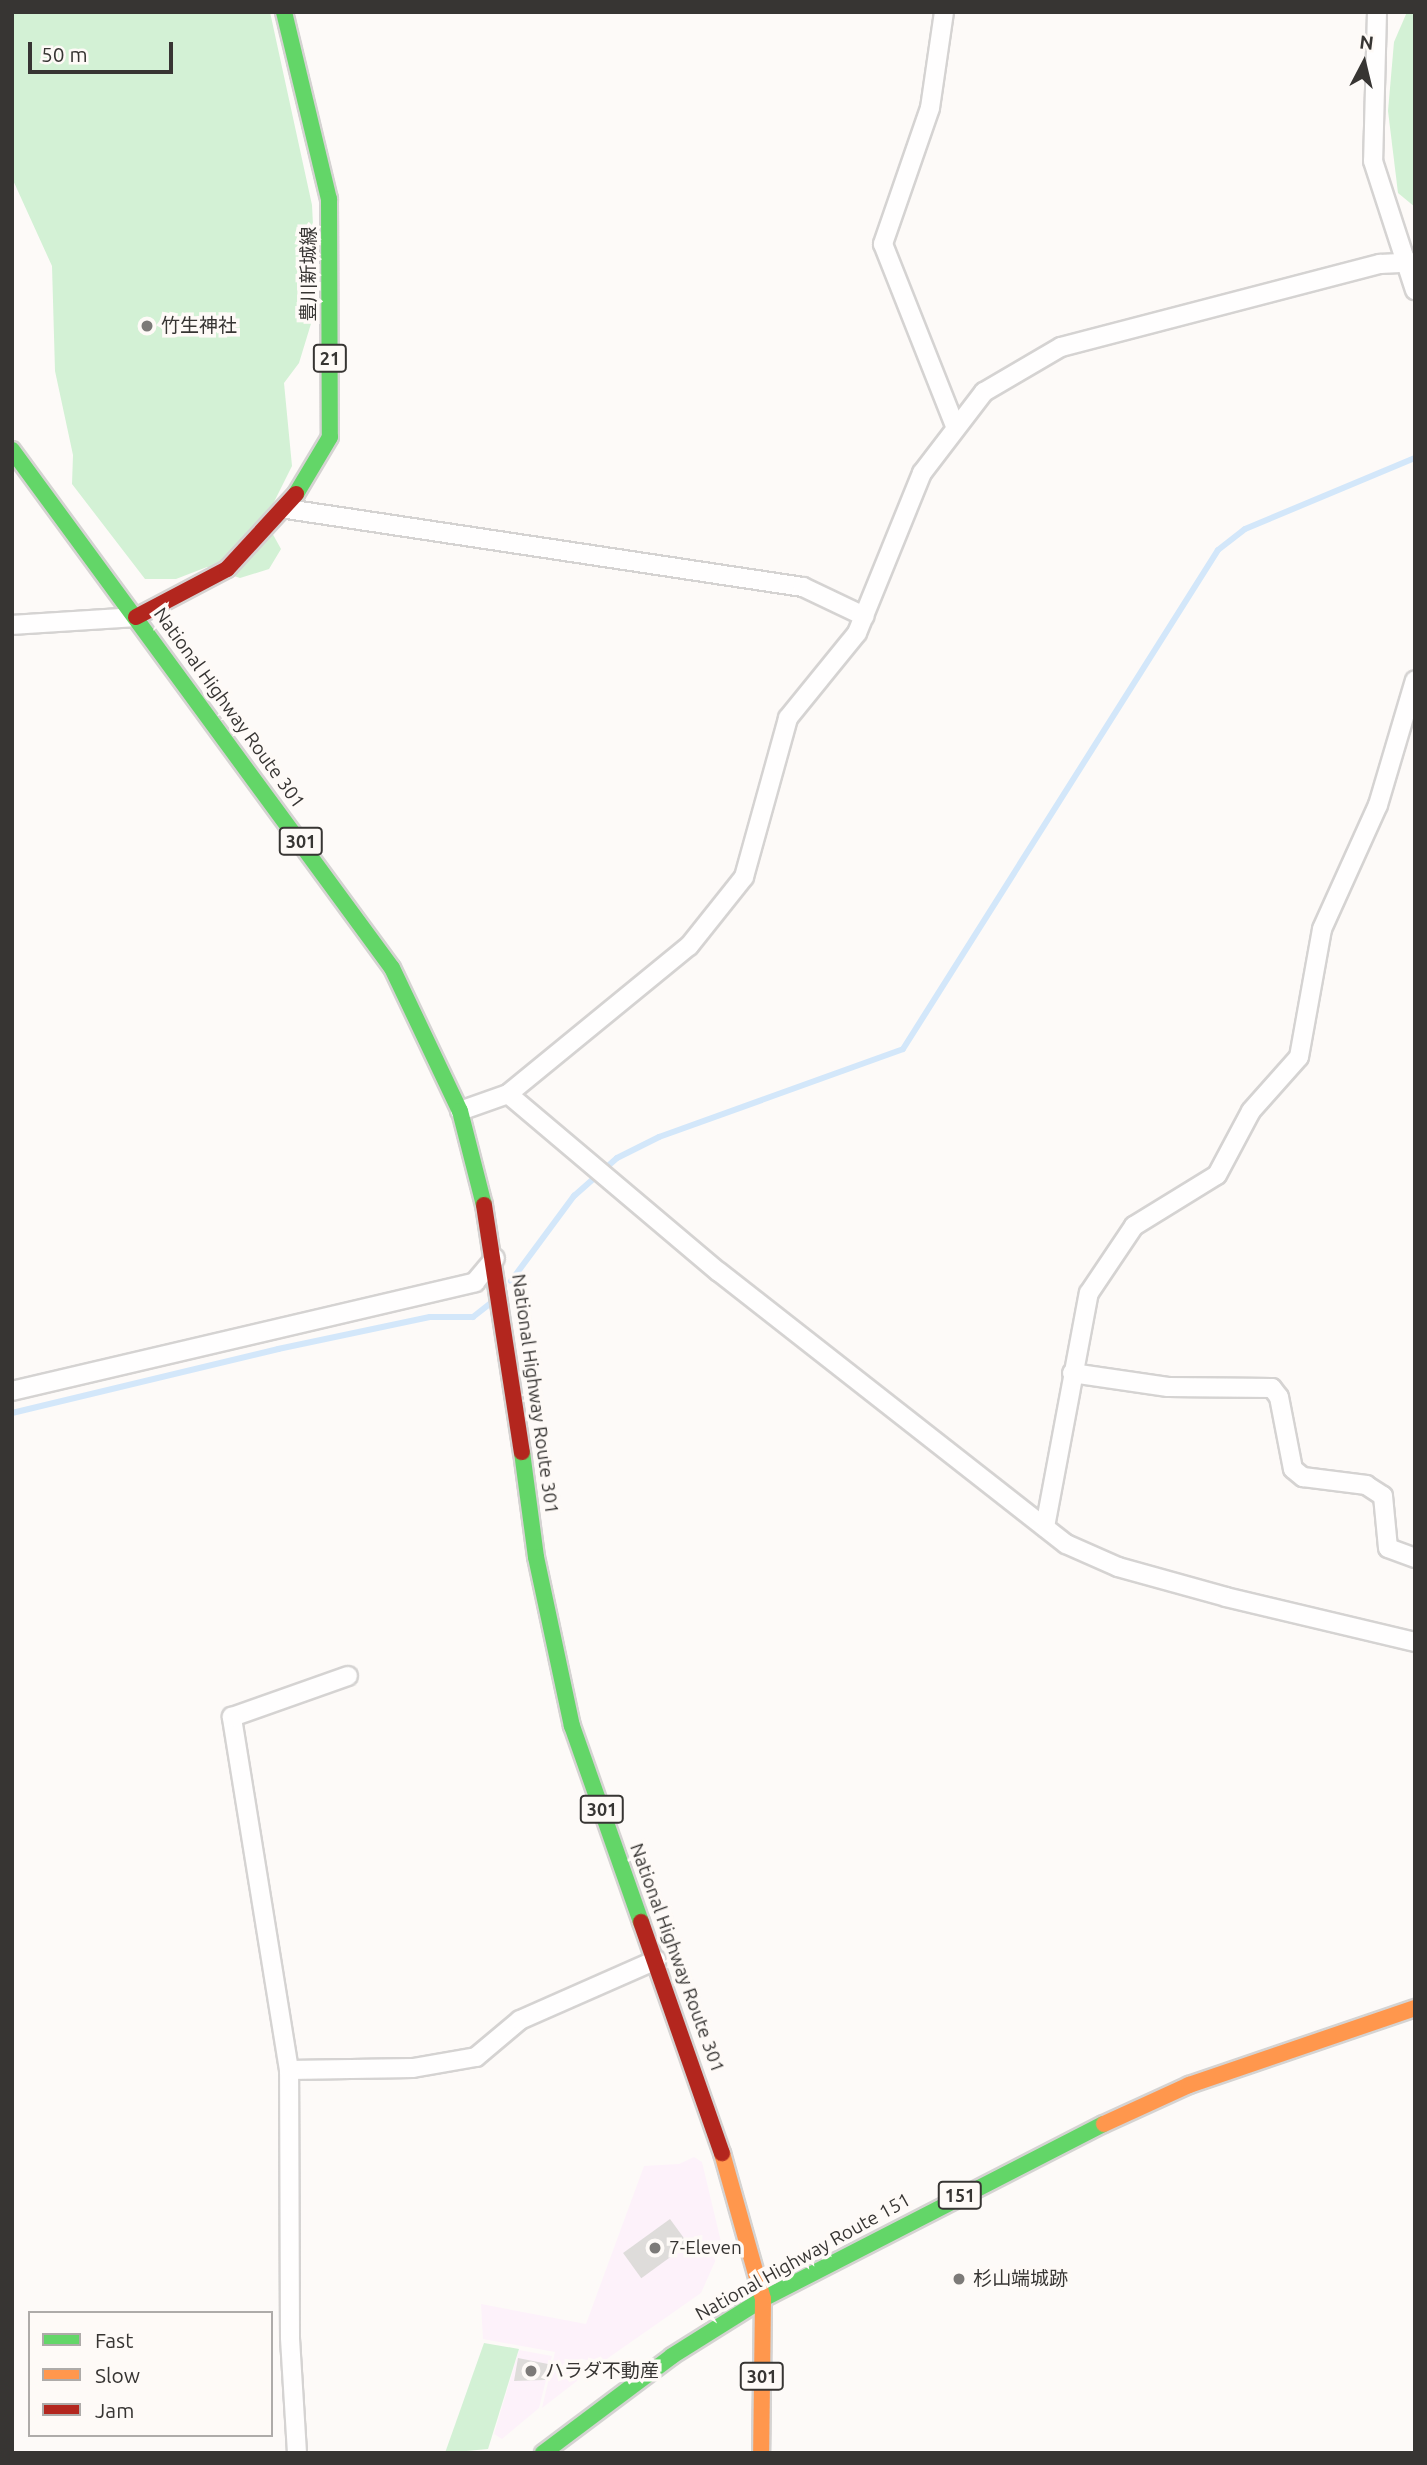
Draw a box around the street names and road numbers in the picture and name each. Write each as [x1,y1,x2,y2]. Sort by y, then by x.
street label: 豊川新城線 [298,227,320,321]
road number: 21 [312,344,348,372]
street label: National Highway Route 301 [149,603,309,813]
road number: 301 [278,826,324,856]
street label: National Highway Route 301 [507,1272,563,1516]
road number: 301 [579,1795,625,1824]
street label: National Highway Route 301 [625,1840,729,2076]
road number: 151 [937,2180,983,2210]
street label: National Highway Route 151 [692,2188,914,2326]
road number: 301 [739,2362,785,2390]

